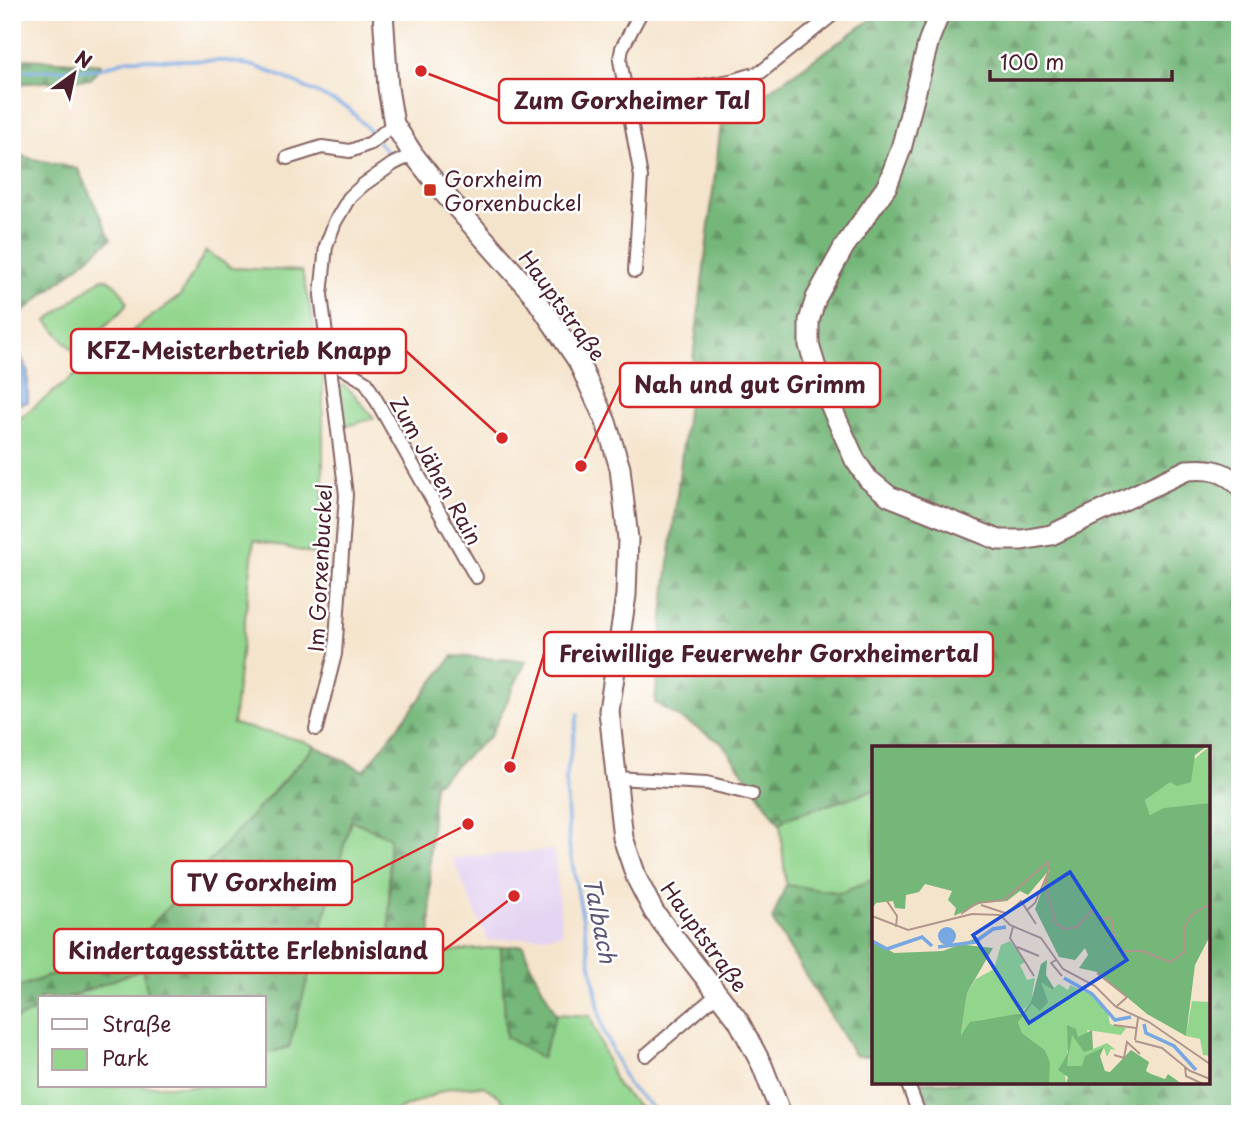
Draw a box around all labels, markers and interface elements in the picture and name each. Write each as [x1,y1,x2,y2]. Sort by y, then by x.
north arrow [38,38,108,108]
scale bar [990,38,1172,82]
text: N [70,43,98,75]
text: 100 m [1000,45,1064,77]
callout: Zum Gorxheimer Tal [499,79,764,123]
text: Zum Gorxheimer Tal [514,82,750,117]
place label: Gorxheim Gorxenbuckel [444,162,582,218]
marker: Gorxheim Gorxenbuckel [422,182,438,198]
street label: Hauptstraße [512,243,614,367]
callout: KFZ-Meisterbetrieb Knapp [71,329,406,373]
text: KFZ-Meisterbetrieb Knapp [87,332,391,367]
callout: Nah und gut Grimm [620,363,880,407]
text: Nah und gut Grimm [634,366,866,401]
street label: Zum Jähen Rain [383,390,491,550]
street label: Im Gorxenbuckel [299,483,339,653]
callout: Freiwillige Feuerwehr Gorxheimertal [544,632,993,676]
text: Freiwillige Feuerwehr Gorxheimertal [559,635,979,670]
inset map [872,746,1210,1084]
callout: TV Gorxheim [172,861,352,905]
text: TV Gorxheim [187,864,337,899]
water label: Talbach [576,874,627,967]
street label: Hauptstraße [654,874,756,998]
callout: Kindertagesstätte Erlebnisland [54,929,443,973]
text: Kindertagesstätte Erlebnisland [68,932,428,967]
legend [38,996,266,1088]
text: Straße [102,1007,171,1039]
text: Park [102,1041,149,1073]

